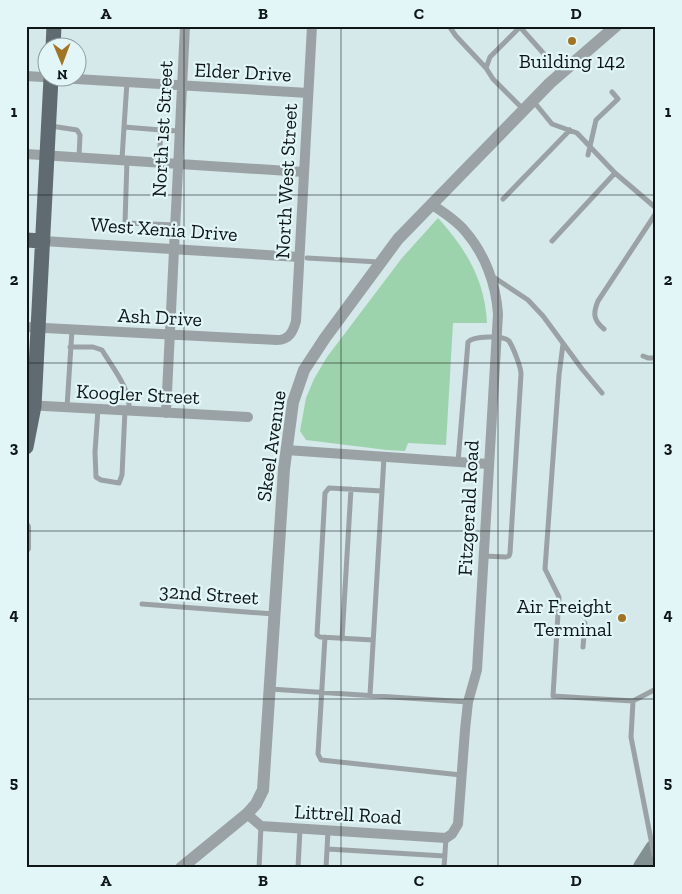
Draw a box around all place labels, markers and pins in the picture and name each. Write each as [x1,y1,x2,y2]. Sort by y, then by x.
marker: Building 142 [566,35,578,47]
place label: Building 142 [519,49,625,73]
place label: Air Freight Terminal [517,594,613,641]
marker: Air Freight Terminal [616,612,628,624]

